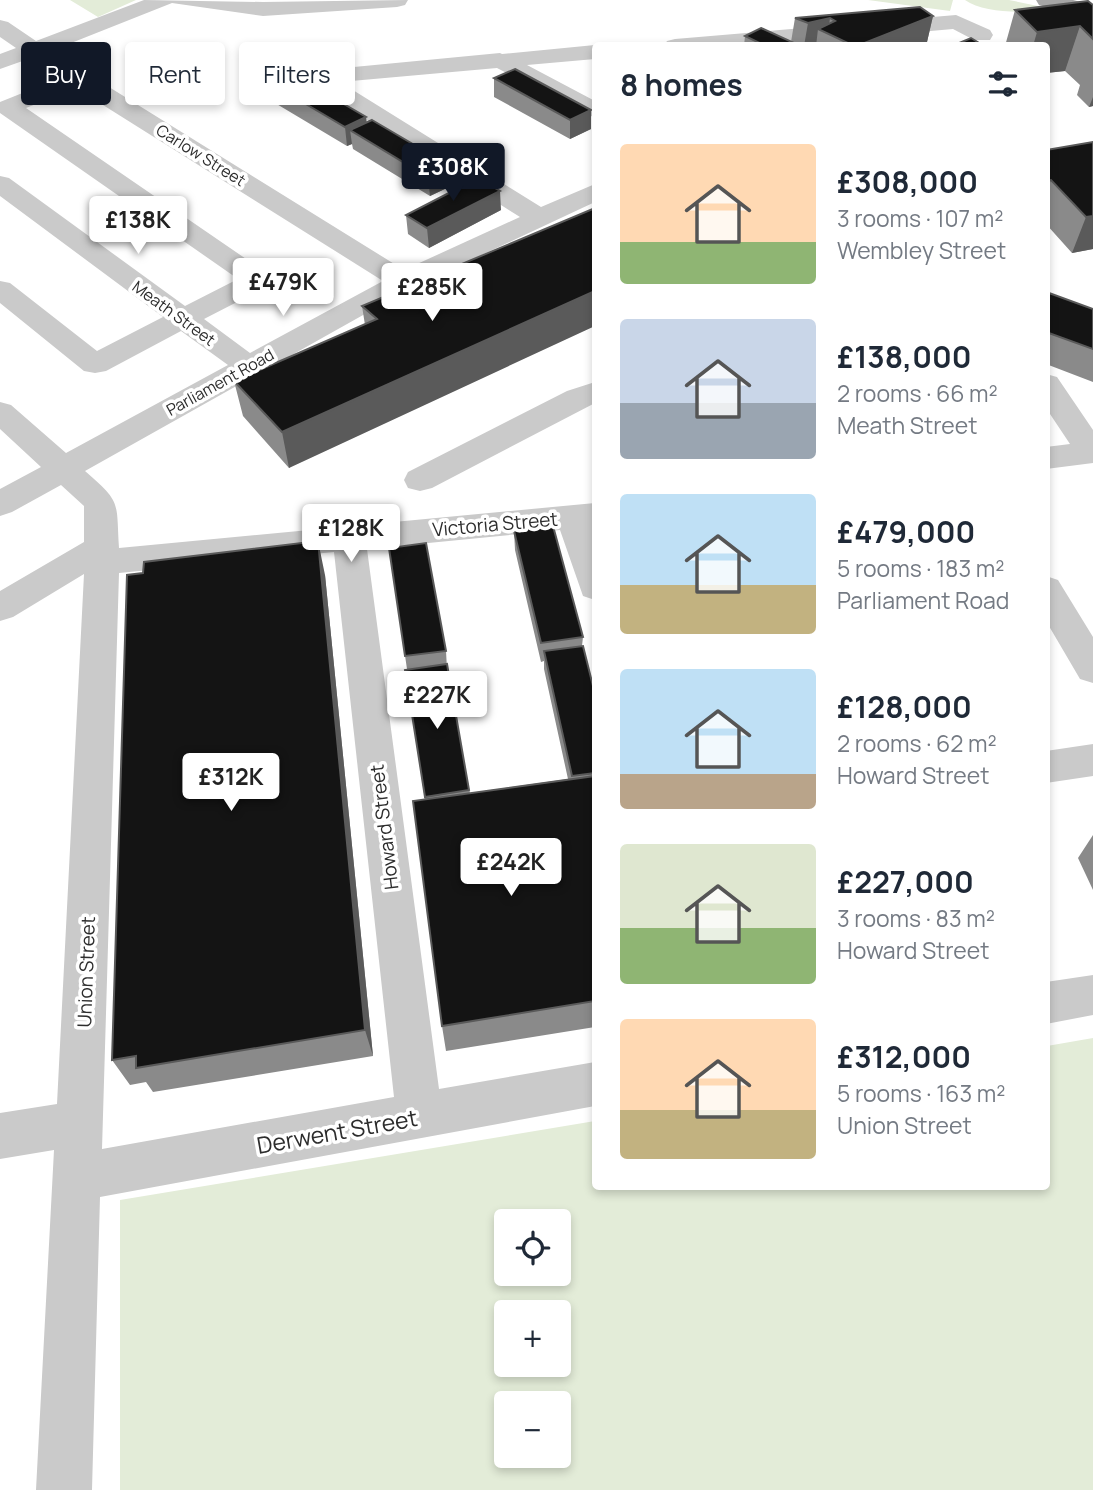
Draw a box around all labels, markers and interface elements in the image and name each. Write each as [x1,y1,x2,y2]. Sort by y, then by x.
chip: Buy [21,42,111,105]
chip: Rent [125,42,225,105]
chip: Filters [239,42,355,105]
text: 8 homes [620,64,743,105]
icon: filters [984,65,1022,103]
street label: Carlow Street [152,119,250,191]
pin: £308K [404,144,502,203]
text: £308K [418,150,488,182]
text: £308,000 [837,161,978,202]
icon: home [676,172,760,256]
pin: £138K [89,196,187,256]
text: 3 rooms · 107 m² [837,202,1003,234]
text: £138K [105,203,171,235]
text: Wembley Street [837,234,1006,266]
pin: £479K [234,258,332,318]
pin: £285K [383,264,481,323]
text: £479K [249,265,317,297]
text: £285K [397,270,467,302]
street label: Meath Street [128,275,220,351]
text: £138,000 [837,336,971,377]
street label: Parliament Road [162,343,278,421]
icon: home [676,347,760,431]
text: 2 rooms · 66 m² [837,377,998,409]
text: Meath Street [837,409,977,441]
pin: £128K [302,504,400,564]
street label: Victoria Street [431,506,559,542]
text: £128K [318,511,384,543]
text: £479,000 [837,511,975,552]
icon: home [676,522,760,606]
text: 5 rooms · 183 m² [837,552,1004,584]
text: Parliament Road [837,584,1009,616]
pin: £227K [388,672,486,731]
text: £227K [403,678,471,710]
text: £128,000 [837,686,972,727]
icon: home [676,697,760,781]
text: 2 rooms · 62 m² [837,727,997,759]
pin: £312K [182,754,280,813]
text: Howard Street [837,759,989,791]
text: £312K [198,760,264,792]
street label: Howard Street [363,763,405,891]
pin: £242K [462,838,560,898]
text: £242K [477,845,545,877]
text: £227,000 [837,861,974,902]
icon: home [676,872,760,956]
text: 3 rooms · 83 m² [837,902,995,934]
street label: Union Street [71,916,101,1028]
text: Howard Street [837,934,989,966]
text: £312,000 [837,1036,971,1077]
icon: home [676,1047,760,1131]
text: 5 rooms · 163 m² [837,1077,1005,1109]
street label: Derwent Street [254,1101,420,1161]
text: Union Street [837,1109,972,1141]
map controls [494,1209,571,1468]
button: locate [494,1209,571,1286]
button: + [494,1300,571,1377]
button: − [494,1391,571,1468]

